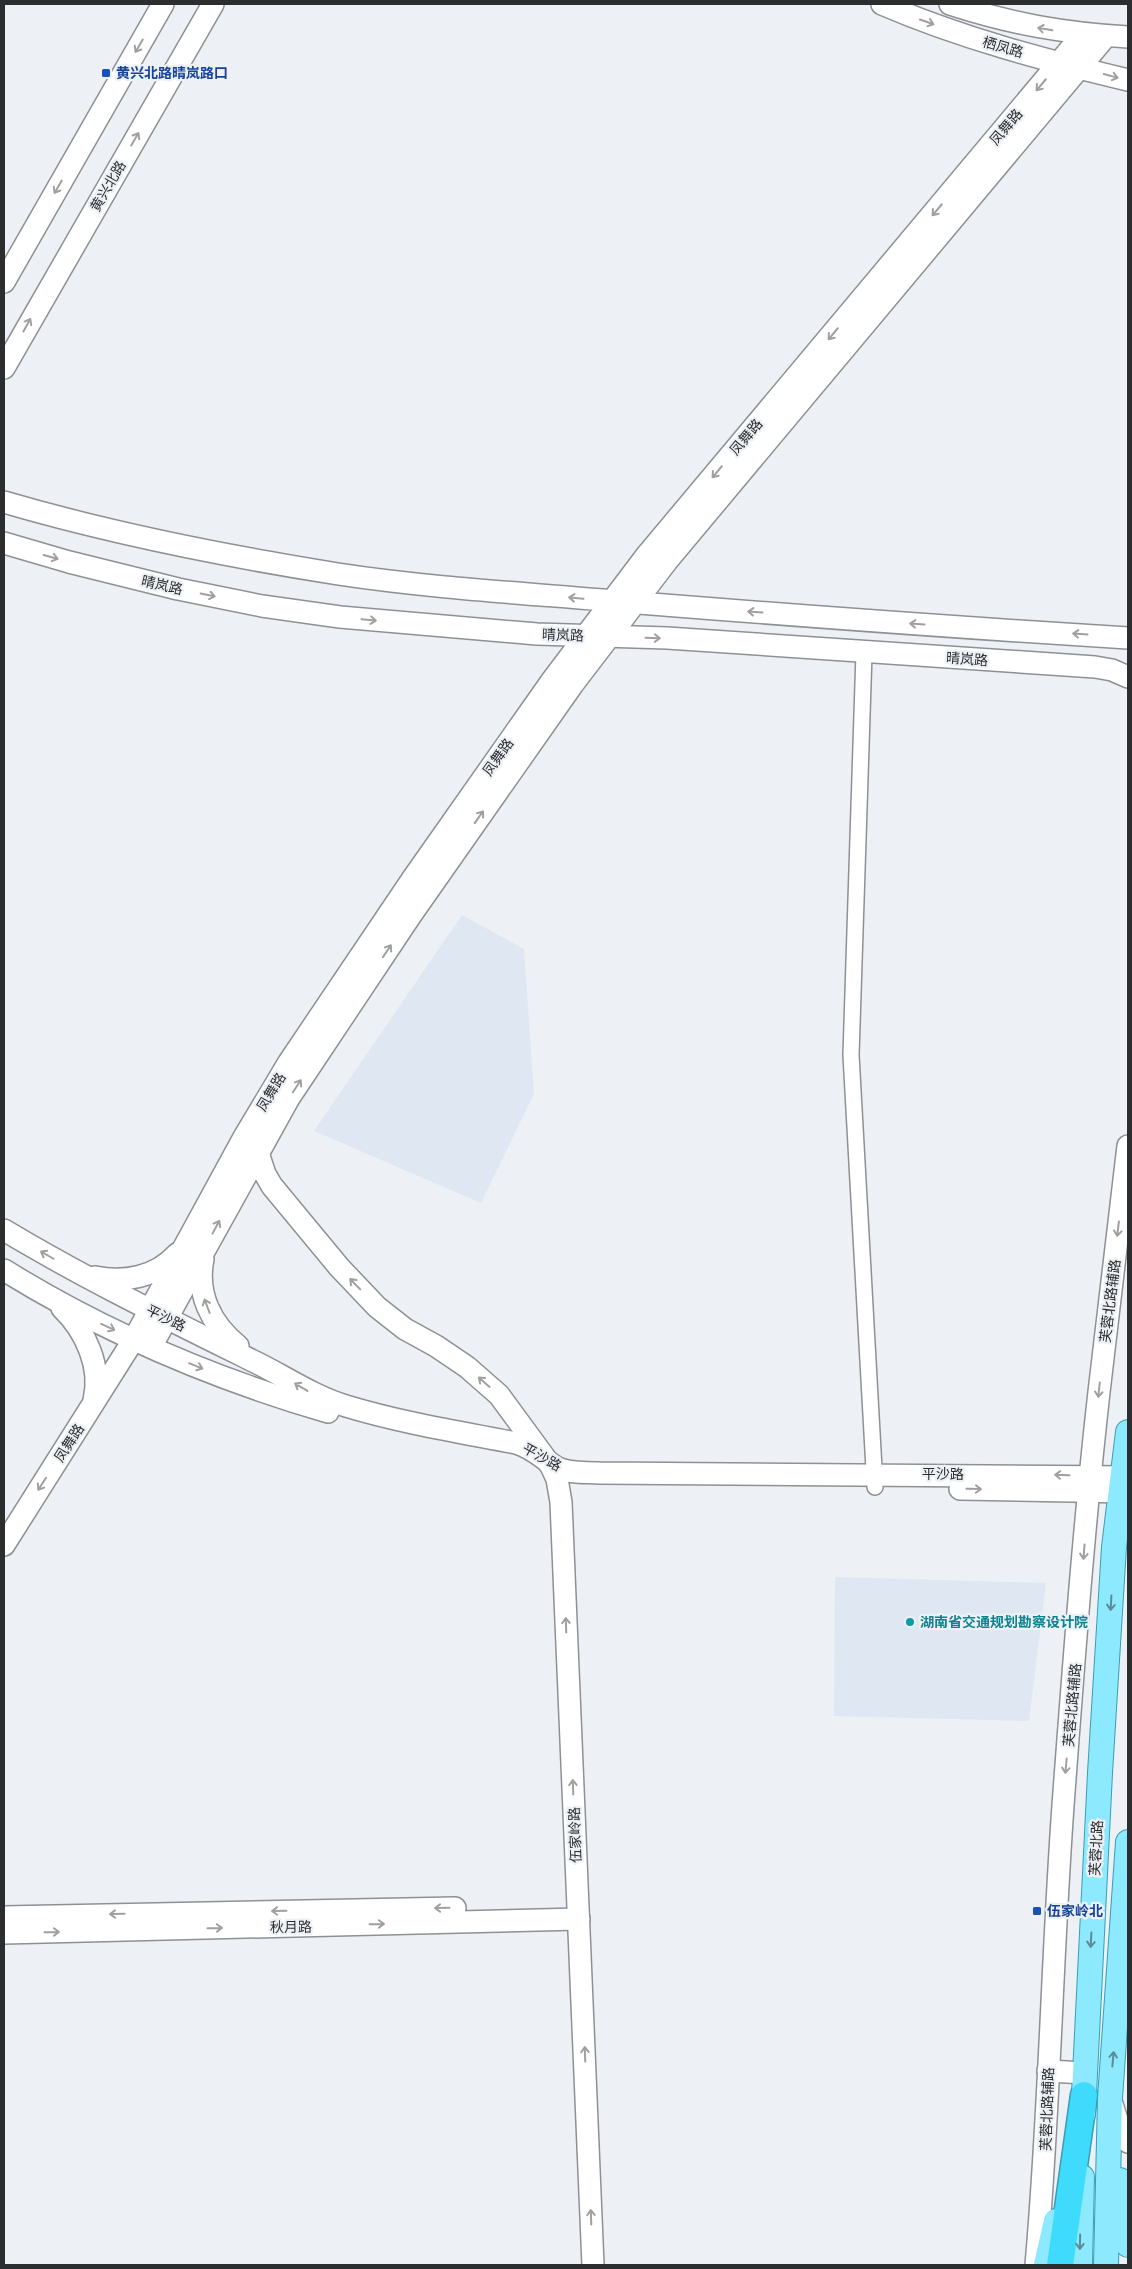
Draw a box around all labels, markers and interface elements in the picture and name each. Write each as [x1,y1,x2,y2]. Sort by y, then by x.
one-way arrow [918,18,934,27]
one-way arrow [1037,23,1053,33]
street label: 栖凤路 [981,33,1026,60]
one-way arrow [133,38,143,52]
place label: 黄兴北路晴岚路口 [116,64,228,81]
marker: 黄兴北路晴岚路口 [100,67,112,79]
one-way arrow [1102,72,1118,81]
one-way arrow [1035,78,1046,91]
street label: 凤舞路 [986,105,1026,148]
one-way arrow [130,132,140,147]
street label: 黄兴北路 [86,157,129,214]
one-way arrow [52,179,62,193]
one-way arrow [931,203,942,216]
one-way arrow [23,319,33,333]
one-way arrow [827,328,838,341]
street label: 凤舞路 [726,415,766,458]
one-way arrow [711,466,723,479]
one-way arrow [42,552,58,562]
street label: 晴岚路 [140,572,184,598]
one-way arrow [200,591,216,600]
one-way arrow [568,593,584,602]
one-way arrow [748,607,764,617]
one-way arrow [361,615,377,625]
one-way arrow [910,619,926,628]
street label: 晴岚路 [542,625,584,644]
one-way arrow [1072,630,1088,639]
one-way arrow [645,633,661,642]
street label: 晴岚路 [945,649,989,668]
street label: 凤舞路 [479,735,517,779]
one-way arrow [474,810,484,824]
one-way arrow [382,944,392,958]
street label: 凤舞路 [252,1069,289,1114]
one-way arrow [292,1079,302,1093]
one-way arrow [212,1220,221,1235]
one-way arrow [1113,1220,1123,1236]
one-way arrow [41,1250,55,1260]
street label: 芙蓉北路辅路 [1096,1258,1123,1344]
one-way arrow [349,1278,361,1290]
one-way arrow [202,1299,211,1314]
street label: 平沙路 [144,1301,189,1334]
one-way arrow [100,1323,115,1333]
one-way arrow [188,1362,203,1371]
one-way arrow [477,1376,490,1387]
one-way arrow [293,1382,308,1392]
one-way arrow [1094,1382,1104,1398]
street label: 凤舞路 [50,1420,87,1465]
street label: 平沙路 [520,1439,565,1474]
street label: 平沙路 [922,1465,964,1482]
one-way arrow [1054,1470,1070,1480]
one-way arrow [37,1477,48,1491]
one-way arrow [966,1484,982,1494]
one-way arrow [1079,1544,1088,1560]
one-way arrow [1106,1594,1115,1610]
place label: 湖南省交通规划勘察设计院 [920,1613,1088,1630]
marker: 湖南省交通规划勘察设计院 [904,1616,916,1628]
one-way arrow [562,1617,571,1633]
street label: 芙蓉北路辅路 [1059,1662,1084,1748]
one-way arrow [1062,1758,1071,1774]
one-way arrow [568,1779,578,1796]
street label: 伍家岭路 [565,1807,584,1863]
street label: 芙蓉北路 [1086,1820,1105,1876]
place label: 伍家岭北 [1047,1902,1103,1919]
one-way arrow [434,1903,450,1913]
marker: 伍家岭北 [1031,1905,1043,1917]
one-way arrow [271,1906,287,1915]
one-way arrow [109,1909,126,1919]
street label: 秋月路 [270,1918,312,1935]
one-way arrow [369,1920,385,1929]
one-way arrow [207,1924,223,1933]
one-way arrow [44,1927,60,1937]
one-way arrow [1086,1931,1096,1947]
one-way arrow [580,2046,589,2062]
one-way arrow [1108,2051,1117,2067]
street label: 芙蓉北路辅路 [1037,2067,1056,2151]
one-way arrow [587,2209,596,2225]
one-way arrow [1076,2234,1085,2250]

